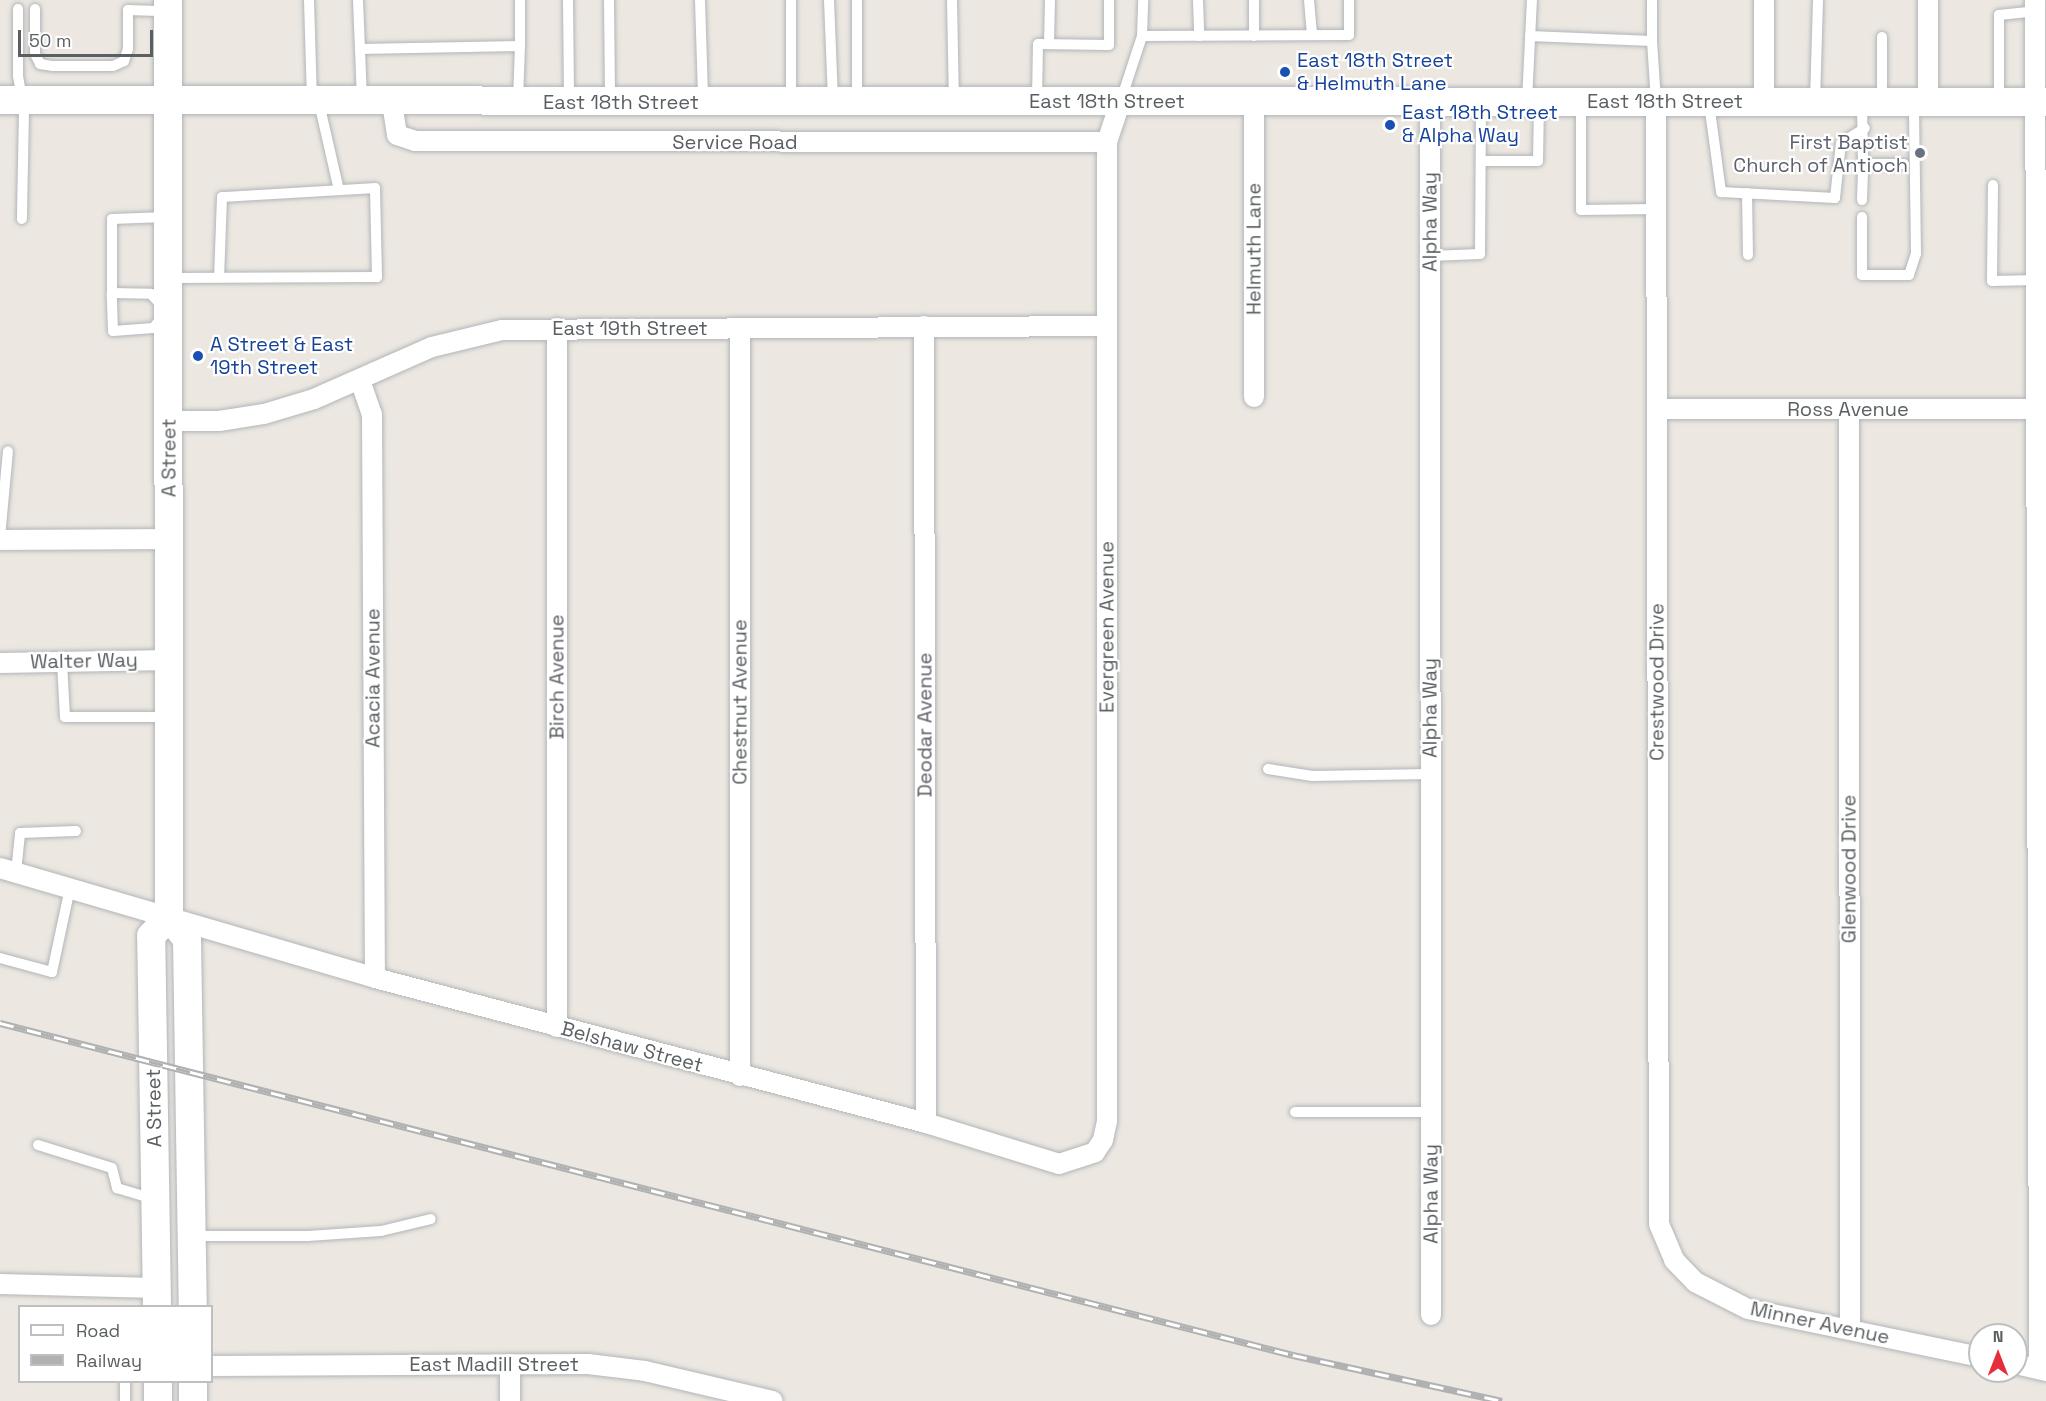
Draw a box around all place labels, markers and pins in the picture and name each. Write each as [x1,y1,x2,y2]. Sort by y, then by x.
place label: East 18th Street & Helmuth Lane [1297,48,1453,95]
marker: East 18th Street & Helmuth Lane [1278,65,1292,79]
place label: East 18th Street & Alpha Way [1402,101,1558,148]
marker: East 18th Street & Alpha Way [1383,118,1397,132]
place label: First Baptist Church of Antioch [1733,130,1908,177]
marker: First Baptist Church of Antioch [1913,146,1927,160]
place label: A Street & East 19th Street [210,332,353,379]
marker: A Street & East 19th Street [191,349,205,363]

